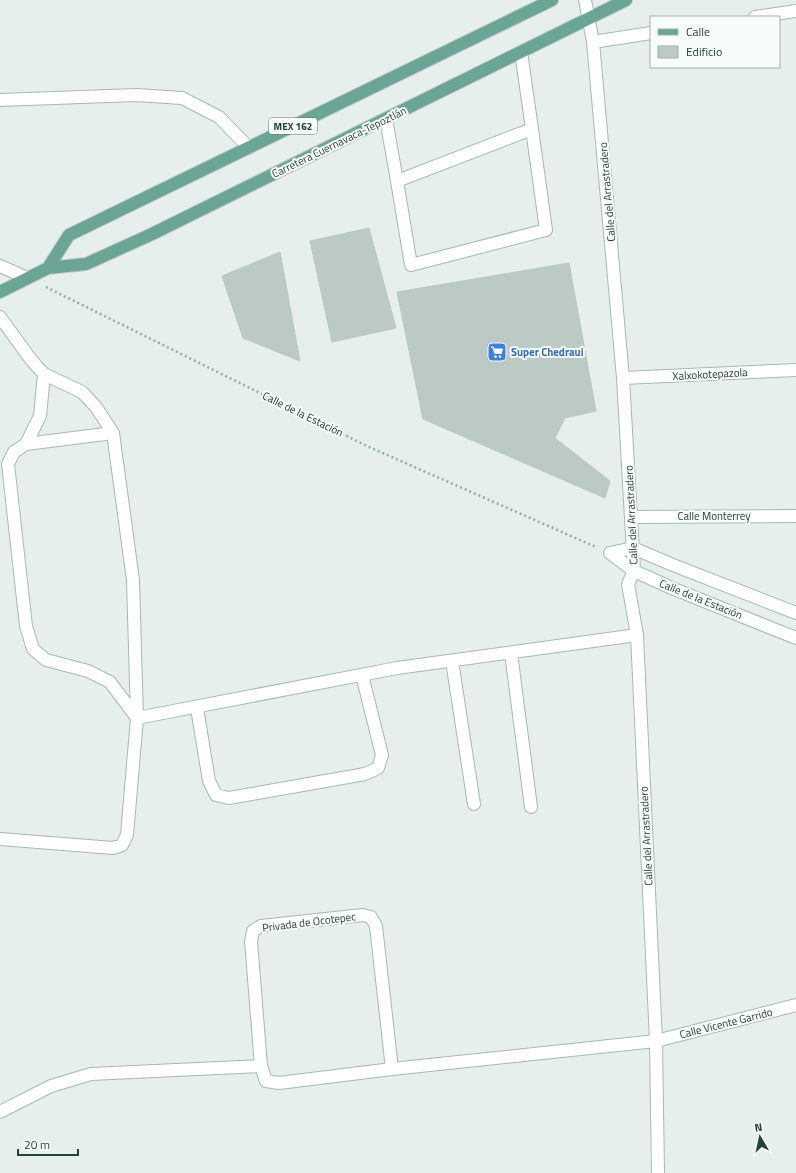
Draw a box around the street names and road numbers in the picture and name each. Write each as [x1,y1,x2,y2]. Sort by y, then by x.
street label: Carretera Cuernavaca-Tepoztlán [269,102,409,182]
road number: MEX 162 [269,118,317,134]
street label: Calle del Arrastradero [595,141,619,242]
street label: Xalxokotepazola [672,364,748,384]
street label: Calle de la Estación [260,387,346,441]
street label: Calle del Arrastradero [620,465,642,565]
street label: Calle Monterrey [677,508,751,524]
street label: Calle de la Estación [657,575,745,623]
street label: Calle del Arrastradero [635,786,657,886]
street label: Privada de Ocotepec [261,908,357,936]
street label: Calle Vicente Garrido [678,1004,774,1042]

